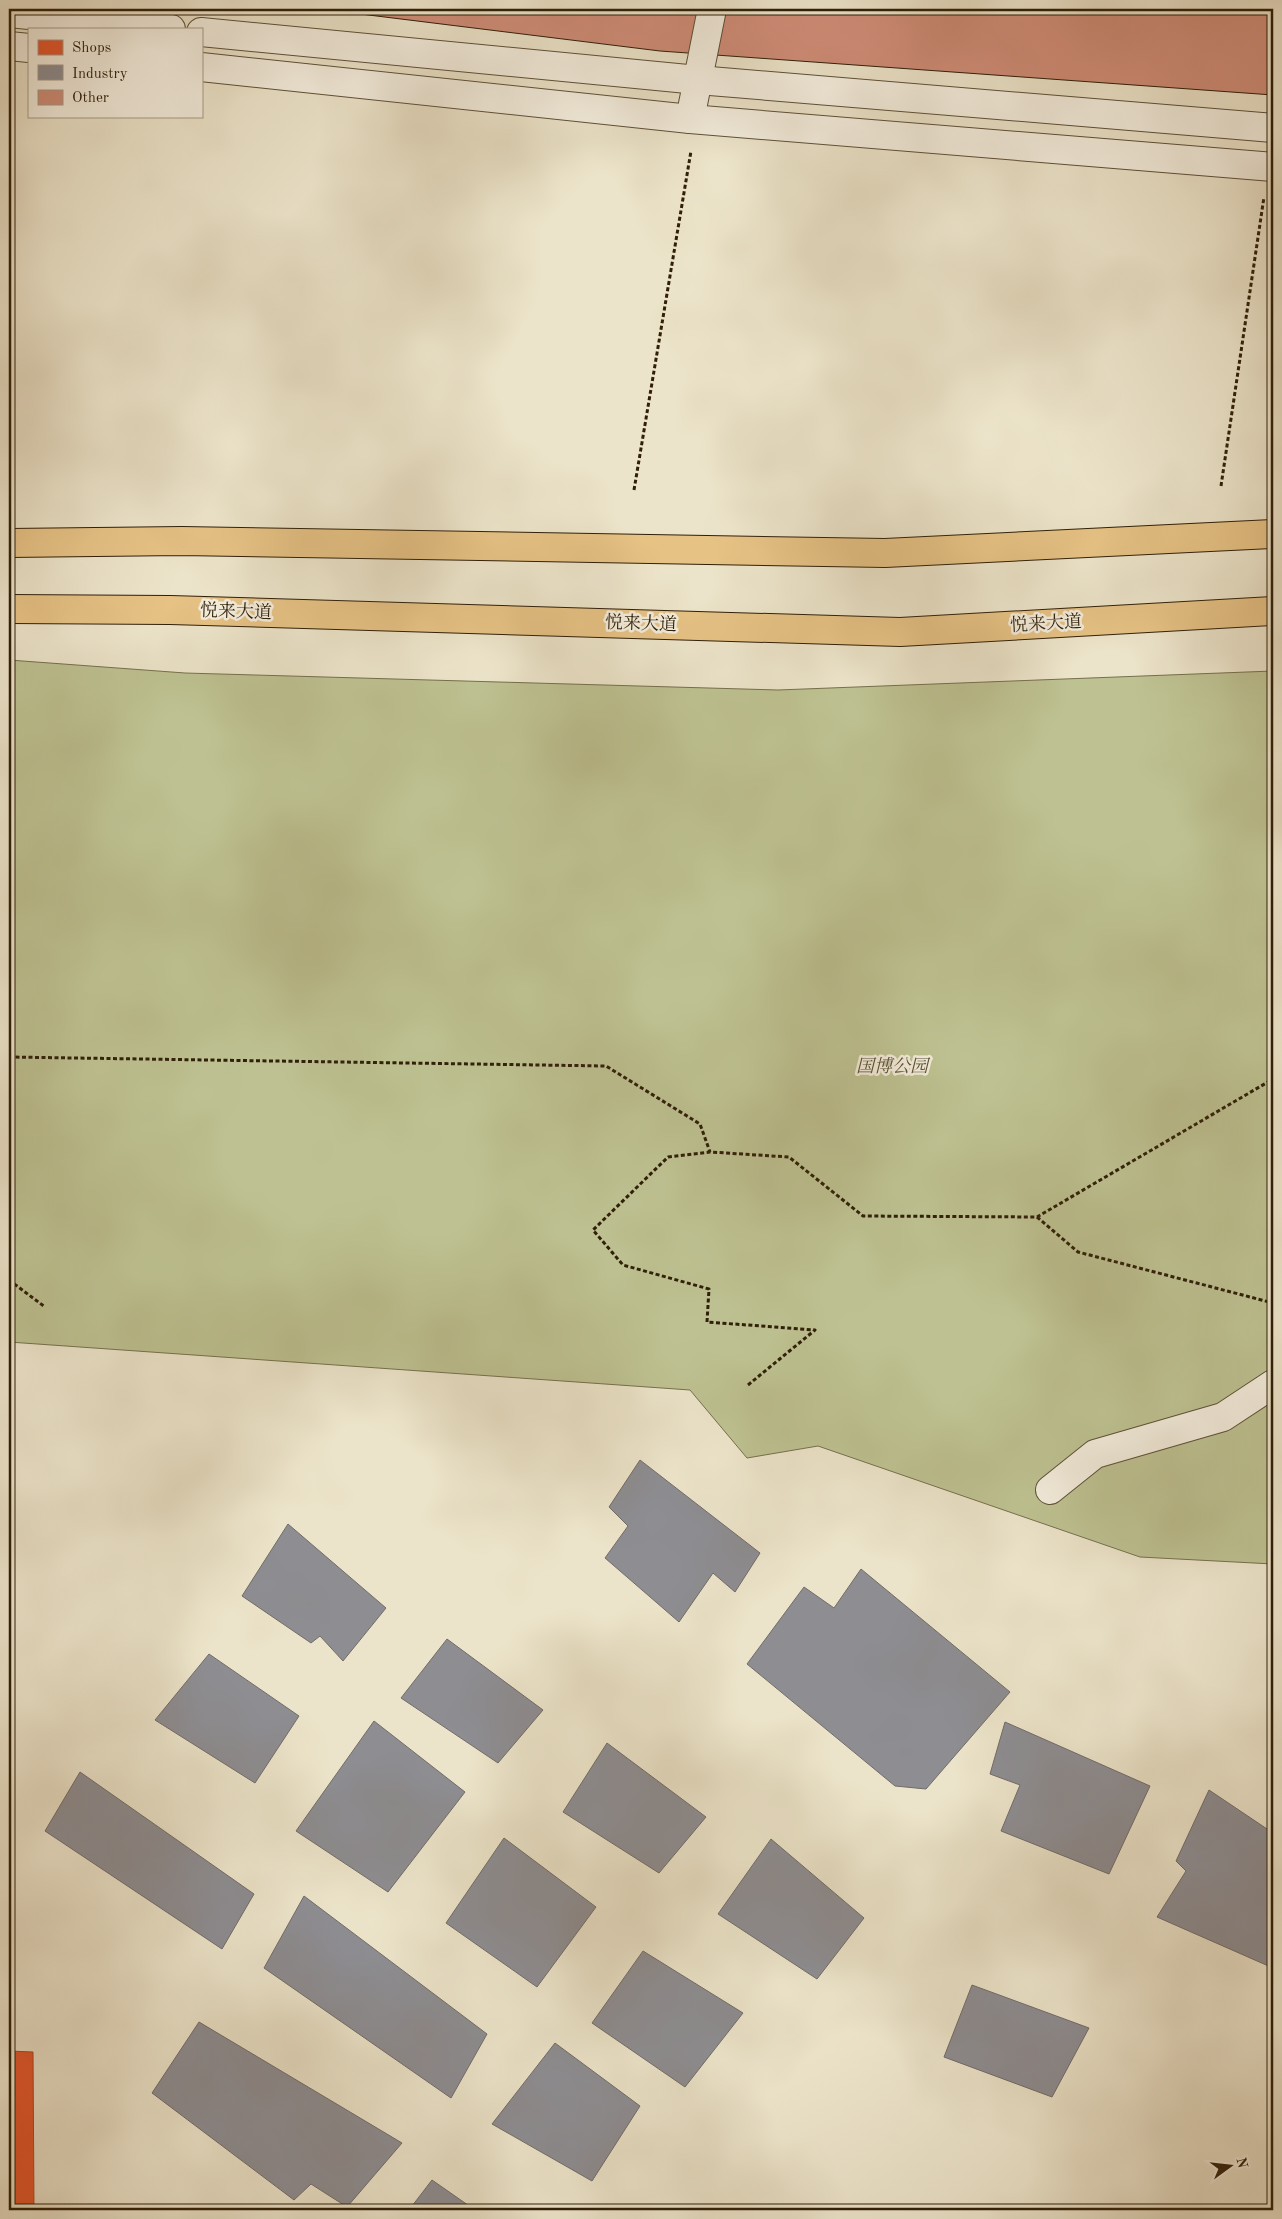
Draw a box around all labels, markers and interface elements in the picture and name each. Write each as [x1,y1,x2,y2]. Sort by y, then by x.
legend [28,28,202,118]
text: Shops [72,41,111,56]
text: Industry [72,67,128,82]
text: Other [72,91,109,106]
street label: 悦来大道 [200,600,272,622]
street label: 悦来大道 [1009,611,1082,635]
street label: 悦来大道 [605,612,677,634]
park label: 国博公园 [856,1056,931,1076]
north arrow [1204,2142,1254,2192]
text: N [1233,2156,1250,2170]

